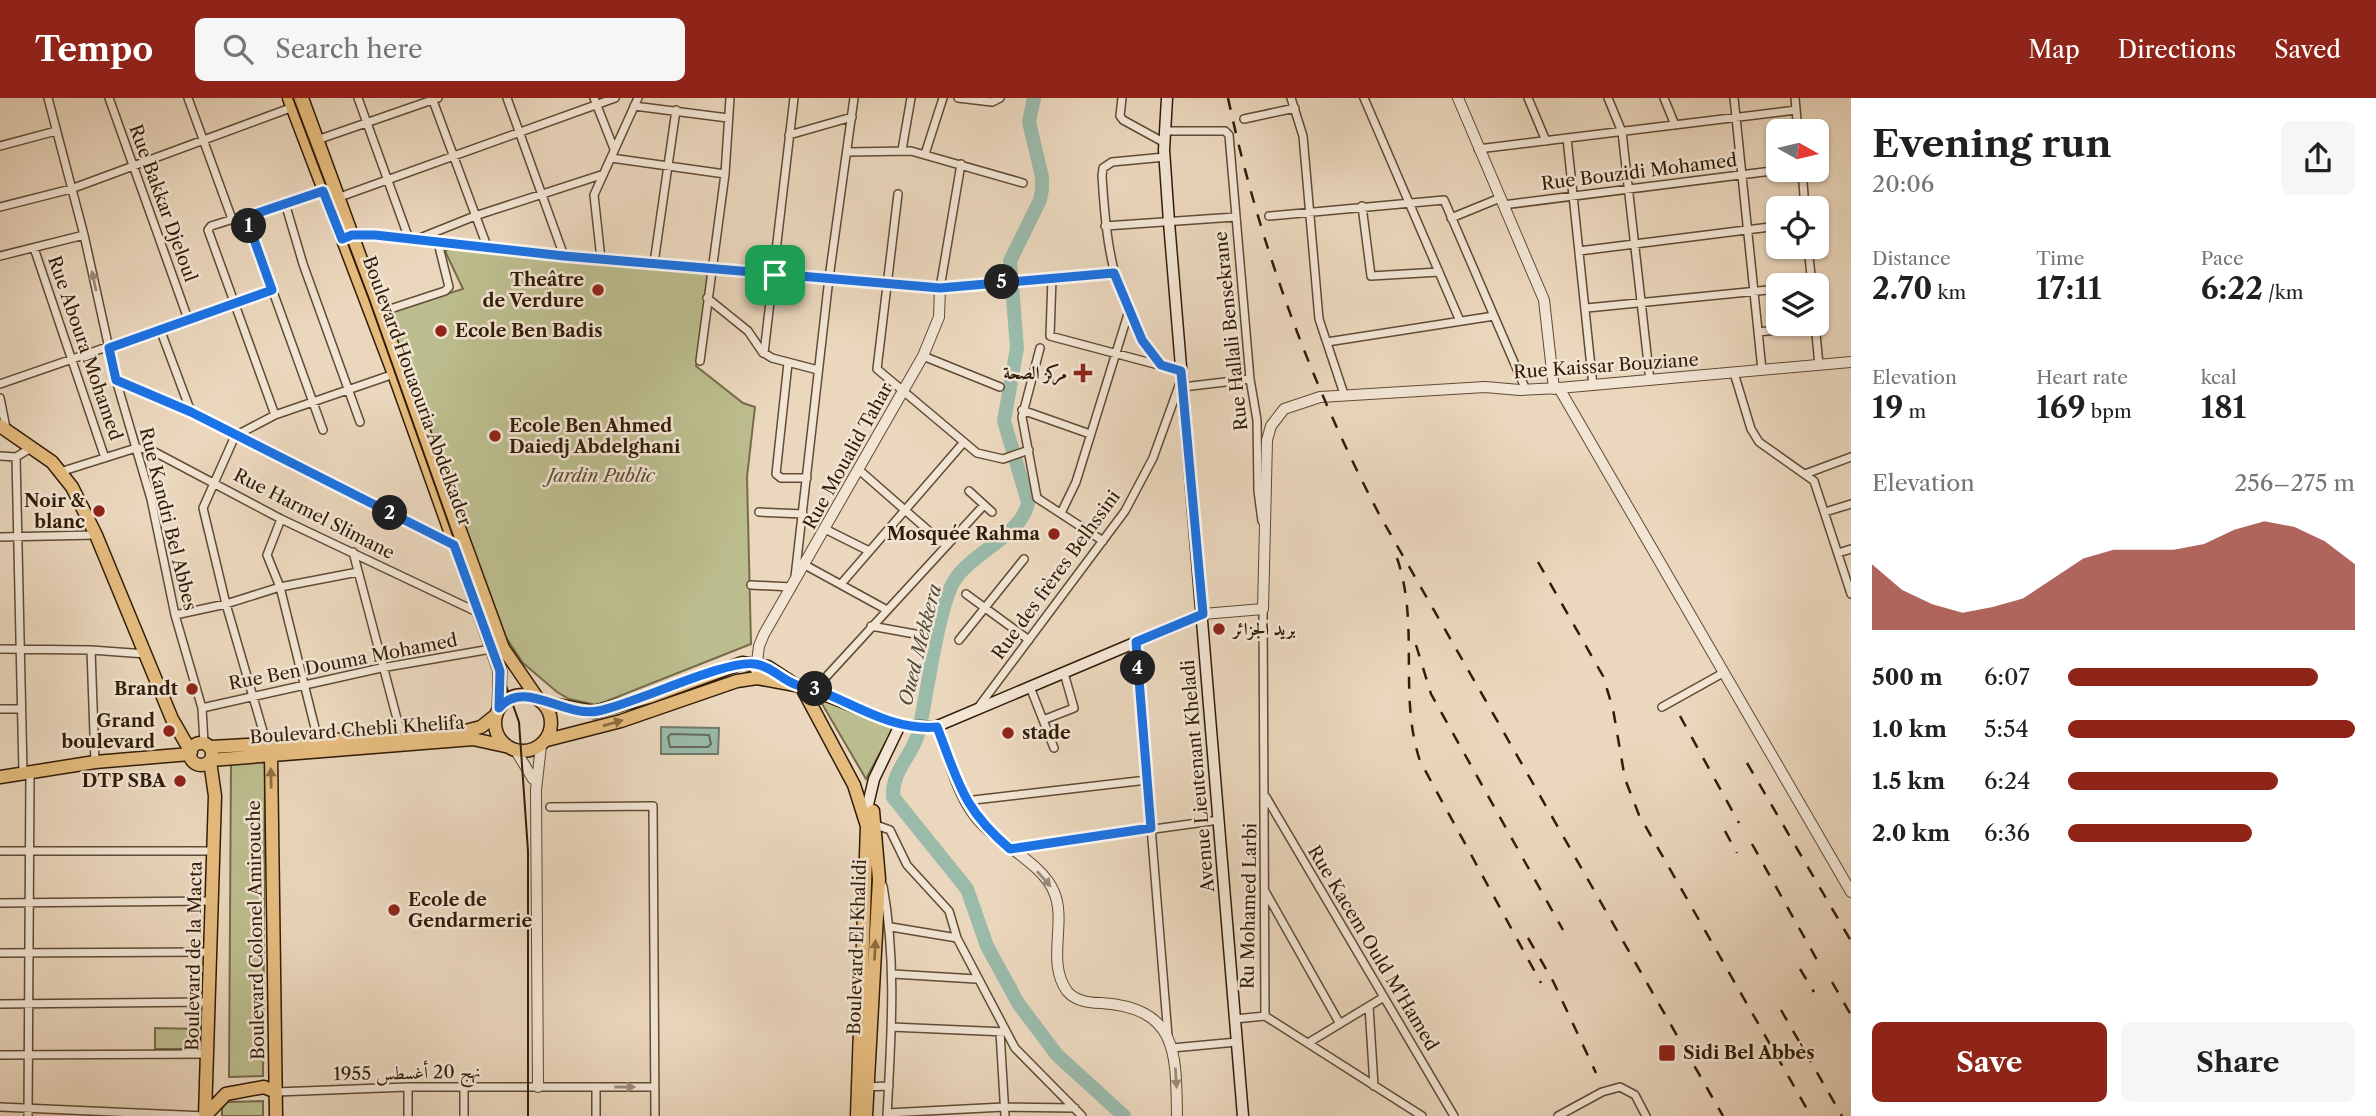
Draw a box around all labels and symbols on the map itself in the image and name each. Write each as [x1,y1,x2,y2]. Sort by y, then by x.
north arrow [1766,119,1829,182]
street label: Rue Bakkar Djeloul [124,121,202,285]
street label: Rue Bouzidi Mohamed [1540,149,1738,195]
pin: 1 [232,208,266,244]
street label: Rue Hallali Bensekrane [1210,230,1252,432]
pin [745,245,805,305]
street label: Rue Aboura Mohamed [43,253,127,443]
street label: Boulevard Houaouria Abdelkader [358,253,476,529]
pin: 5 [984,264,1020,300]
place label: Theâtre de Verdure [483,269,584,312]
one-way arrow [89,270,100,292]
marker: Theâtre de Verdure [590,282,606,298]
place label: Ecole Ben Badis [455,320,603,342]
marker: Ecole Ben Badis [433,323,449,339]
street label: Rue Kaissar Bouziane [1513,349,1699,383]
place label: مركز الصحة [1003,362,1067,386]
marker: مركز الصحة [1073,363,1093,383]
street label: Rue Moualid Tahar [799,378,898,533]
place label: Ecole Ben Ahmed Daiedj Abdelghani [509,415,681,458]
street label: Rue Kandri Bel Abbes [135,425,201,613]
marker: Ecole Ben Ahmed Daiedj Abdelghani [487,428,503,444]
street label: Rue Harmel Slimane [230,464,398,564]
park label: Jardin Public [542,465,656,487]
street label: Rue des frères Belhssini [987,486,1125,664]
place label: Noir & blanc [24,490,85,533]
pin: 2 [372,496,408,530]
marker: Noir & blanc [91,503,107,519]
place label: Mosquée Rahma [887,523,1041,545]
marker: Mosquée Rahma [1046,526,1062,542]
water label: Oued Mekkera [894,581,946,708]
place label: بريد الجزائر [1231,618,1296,641]
marker: بريد الجزائر [1211,621,1227,637]
street label: Rue Ben Douma Mohamed [227,629,459,695]
pin: 4 [1120,650,1156,686]
street label: Avenue Lieutenant Kheladi [1177,658,1219,894]
pin: 3 [798,672,832,706]
place label: Brandt [114,678,179,700]
marker: Brandt [184,681,200,697]
place label: Grand boulevard [60,710,155,753]
street label: Boulevard Chebli Khelifa [249,711,466,748]
one-way arrow [602,718,623,728]
place label: stade [1022,722,1071,744]
marker: Grand boulevard [161,723,177,739]
marker: stade [1000,725,1016,741]
one-way arrow [266,767,277,789]
place label: DTP SBA [82,770,167,792]
marker: DTP SBA [172,773,188,789]
street label: Boulevard Colonel Amirouche [243,800,269,1060]
street label: Ru Mohamed Larbi [1237,822,1261,989]
street label: Rue Kacem Ould M'Hamed [1303,841,1443,1055]
street label: Boulevard El Khalidi [843,858,871,1035]
street label: Boulevard de la Macta [181,860,207,1051]
one-way arrow [1036,870,1052,888]
place label: Ecole de Gendarmerie [408,889,532,932]
marker: Ecole de Gendarmerie [386,902,402,918]
one-way arrow [870,939,881,961]
place label: Sidi Bel Abbès [1683,1042,1815,1064]
marker: Sidi Bel Abbès [1657,1043,1677,1063]
street label: نهج 20 أغسطس 1955 [333,1059,481,1090]
one-way arrow [1171,1067,1182,1089]
one-way arrow [614,1081,636,1093]

